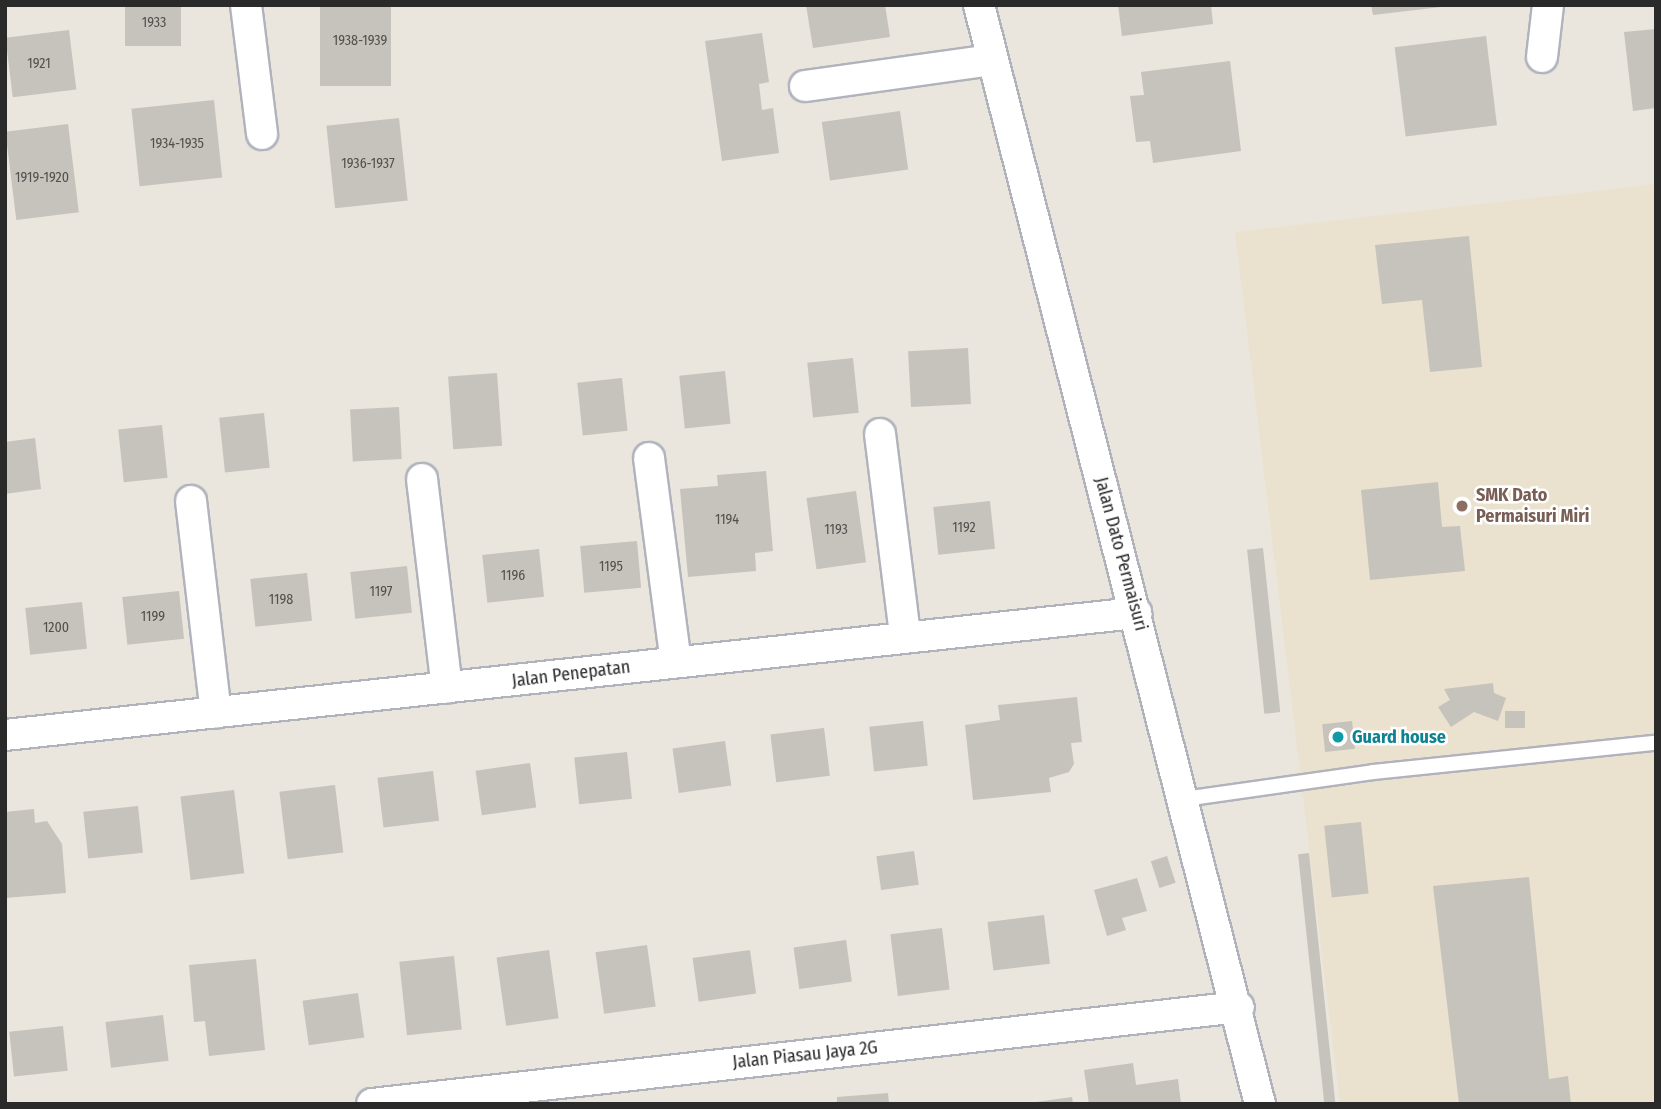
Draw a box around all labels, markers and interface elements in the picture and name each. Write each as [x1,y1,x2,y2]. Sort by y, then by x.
house number: 1933 [142,15,166,31]
house number: 1938-1939 [333,33,387,49]
house number: 1921 [27,56,51,72]
house number: 1934-1935 [150,136,204,152]
house number: 1936-1937 [341,156,395,172]
house number: 1919-1920 [15,170,69,186]
street label: Jalan Dato Permaisuri [1090,475,1152,633]
place label: SMK Dato Permaisuri Miri [1476,485,1589,528]
marker: SMK Dato Permaisuri Miri [1454,498,1470,514]
house number: 1194 [715,512,739,528]
house number: 1192 [952,520,976,536]
house number: 1193 [824,522,848,538]
house number: 1195 [599,559,623,575]
house number: 1196 [501,568,525,584]
house number: 1197 [369,584,393,600]
house number: 1198 [269,592,293,608]
house number: 1199 [141,609,165,625]
house number: 1200 [43,620,69,636]
street label: Jalan Penepatan [511,656,631,692]
place label: Guard house [1352,726,1446,748]
marker: Guard house [1330,729,1346,745]
street label: Jalan Piasau Jaya 2G [731,1037,879,1073]

